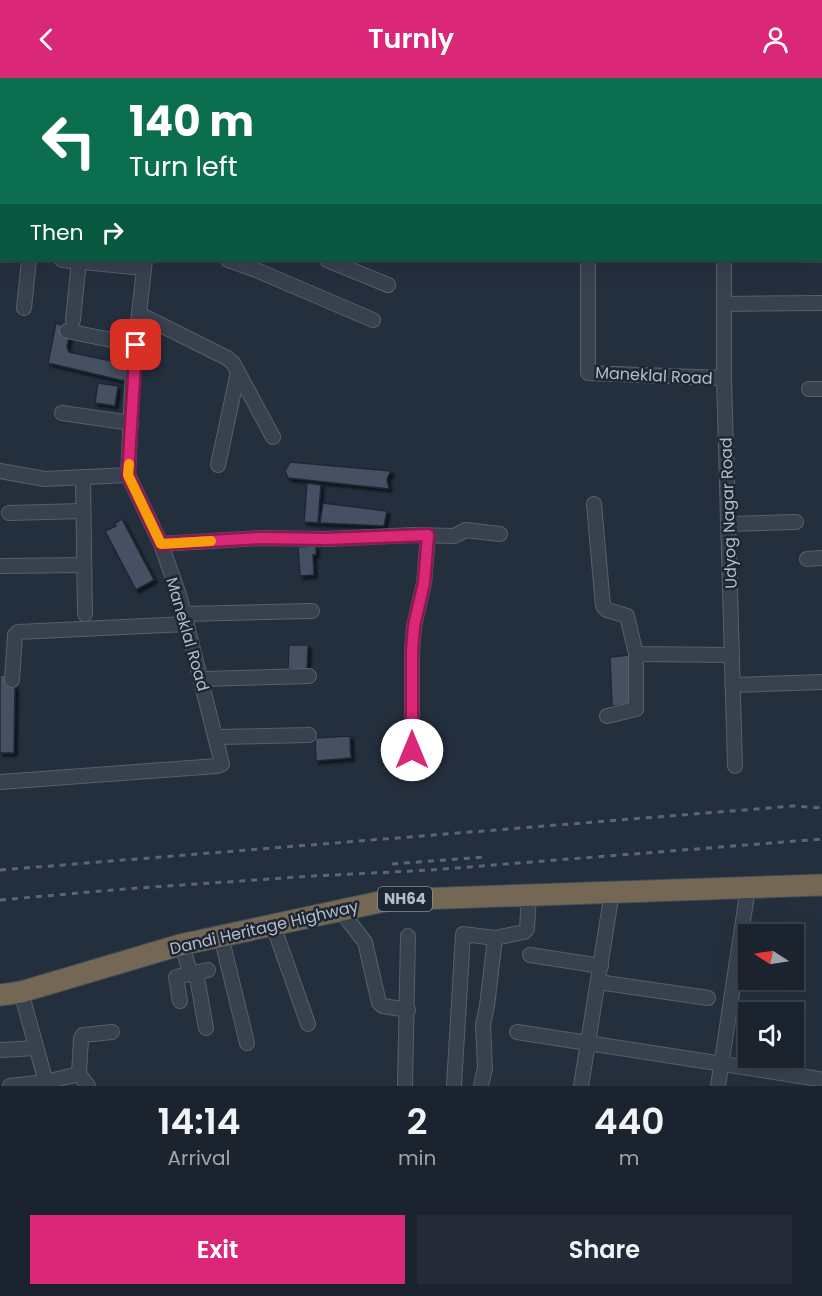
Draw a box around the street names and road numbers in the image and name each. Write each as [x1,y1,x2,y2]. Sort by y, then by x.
street label: Maneklal Road [595,361,713,390]
street label: Udyog Nagar Road [714,437,743,589]
street label: Maneklal Road [160,574,215,694]
road number: NH64 [378,887,432,911]
street label: Dandi Heritage Highway [168,895,361,960]

